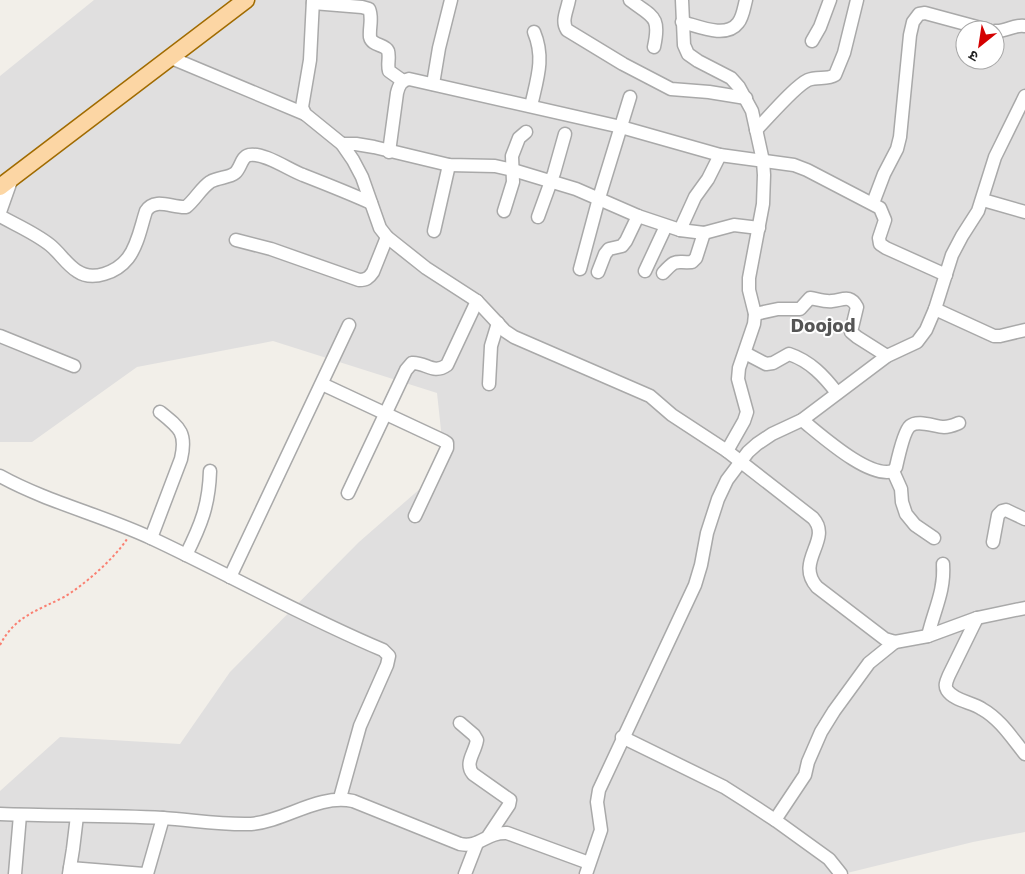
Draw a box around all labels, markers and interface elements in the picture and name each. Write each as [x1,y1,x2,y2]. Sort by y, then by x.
north arrow [955,20,1005,70]
text: उ [965,47,981,65]
district label: Doojod [790,314,856,337]

